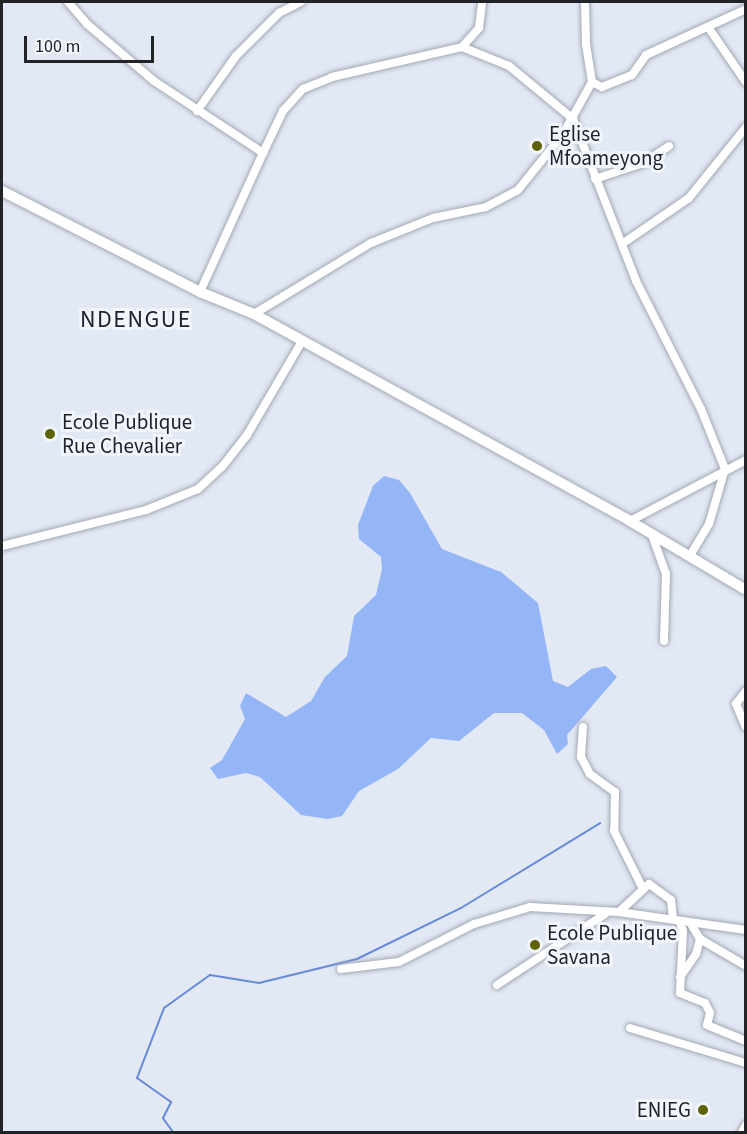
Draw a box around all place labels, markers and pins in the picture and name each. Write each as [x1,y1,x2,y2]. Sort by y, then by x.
place label: Eglise Mfoameyong [549,121,663,171]
marker: Eglise Mfoameyong [530,139,544,153]
place label: Ecole Publique Rue Chevalier [62,409,192,459]
marker: Ecole Publique Rue Chevalier [43,427,57,441]
place label: Ecole Publique Savana [547,920,677,970]
marker: Ecole Publique Savana [528,938,542,952]
place label: ENIEG [637,1097,691,1123]
marker: ENIEG [696,1103,710,1117]

